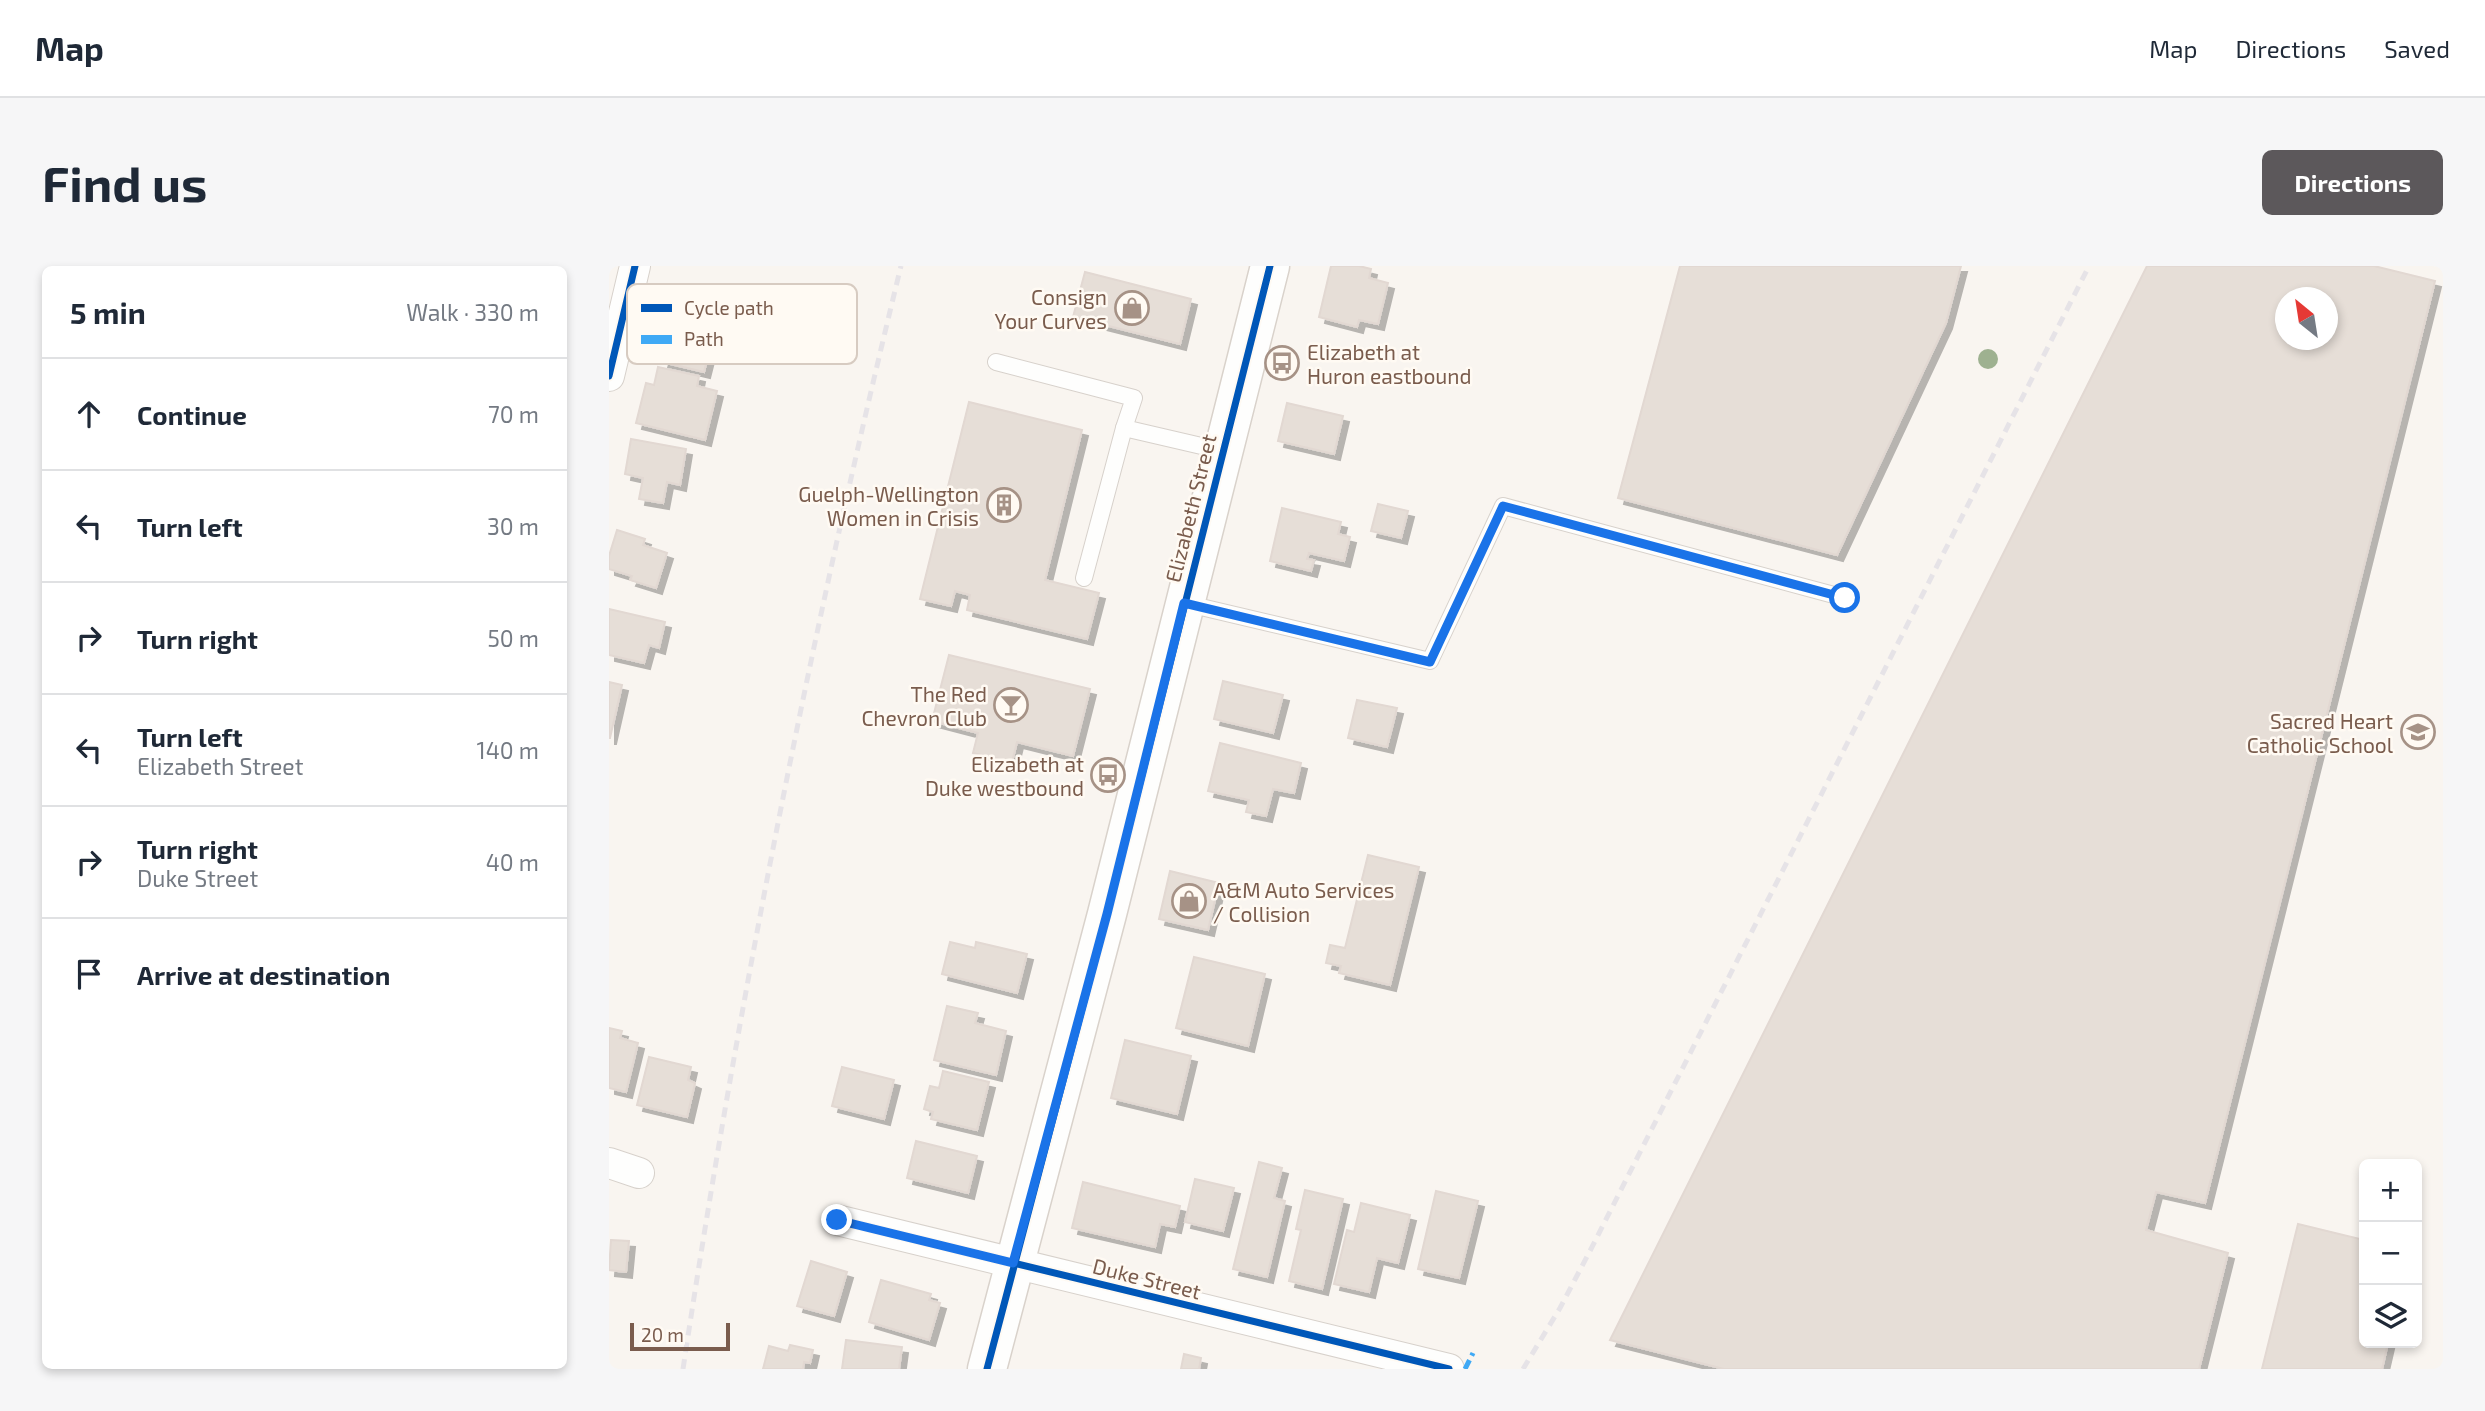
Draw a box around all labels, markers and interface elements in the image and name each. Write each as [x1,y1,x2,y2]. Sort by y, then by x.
text: Map [35,28,104,68]
text: Map [2149,34,2197,63]
text: Directions [2235,34,2346,63]
text: Saved [2384,34,2450,63]
button: Directions [2262,150,2443,215]
text: Find us [42,153,207,212]
legend [627,284,857,364]
place label: Consign Your Curves [995,284,1107,333]
north arrow [2275,287,2338,350]
shop icon: Consign Your Curves [1113,289,1151,327]
text: 5 min [70,294,146,330]
text: Cycle path [684,296,774,319]
text: Walk · 330 m [406,298,539,326]
text: Path [684,327,724,350]
place label: Elizabeth at Huron eastbound [1307,339,1472,388]
bus stop icon: Elizabeth at Huron eastbound [1263,344,1301,382]
icon: ahead [70,395,108,433]
text: Continue [137,399,247,430]
text: 70 m [488,400,539,428]
street label: Elizabeth Street [1159,431,1221,585]
place label: Guelph-Wellington Women in Crisis [798,481,979,530]
building icon: Guelph-Wellington Women in Crisis [985,486,1023,524]
icon: left [70,507,108,545]
text: Turn left [137,511,243,542]
text: 30 m [487,512,539,540]
route start [1829,582,1860,613]
icon: right [70,619,108,657]
text: Turn right [137,623,258,654]
text: 50 m [488,624,539,652]
place label: The Red Chevron Club [861,681,987,730]
bar icon: The Red Chevron Club [992,686,1030,724]
place label: Sacred Heart Catholic School [2247,708,2394,757]
school or university icon: Sacred Heart Catholic School [2399,713,2437,751]
text: Turn left [137,721,243,752]
icon: left [70,731,108,769]
text: 140 m [477,736,539,764]
place label: Elizabeth at Duke westbound [925,751,1084,800]
text: Elizabeth Street [137,752,303,780]
bus stop icon: Elizabeth at Duke westbound [1089,756,1127,794]
text: Turn right [137,833,258,864]
icon: right [70,843,108,881]
text: 40 m [486,848,539,876]
text: Duke Street [137,864,258,892]
place label: A&M Auto Services / Collision [1213,877,1394,926]
shop icon: A&M Auto Services / Collision [1170,882,1208,920]
icon: arrive [70,955,108,993]
text: Arrive at destination [137,959,390,990]
map controls [2359,1159,2422,1348]
button: + [2359,1159,2422,1222]
route end [821,1204,852,1235]
button: − [2359,1222,2422,1285]
street label: Duke Street [1090,1252,1204,1304]
button: layers [2359,1285,2422,1348]
scale bar [630,1320,730,1352]
text: 20 m [641,1323,684,1346]

